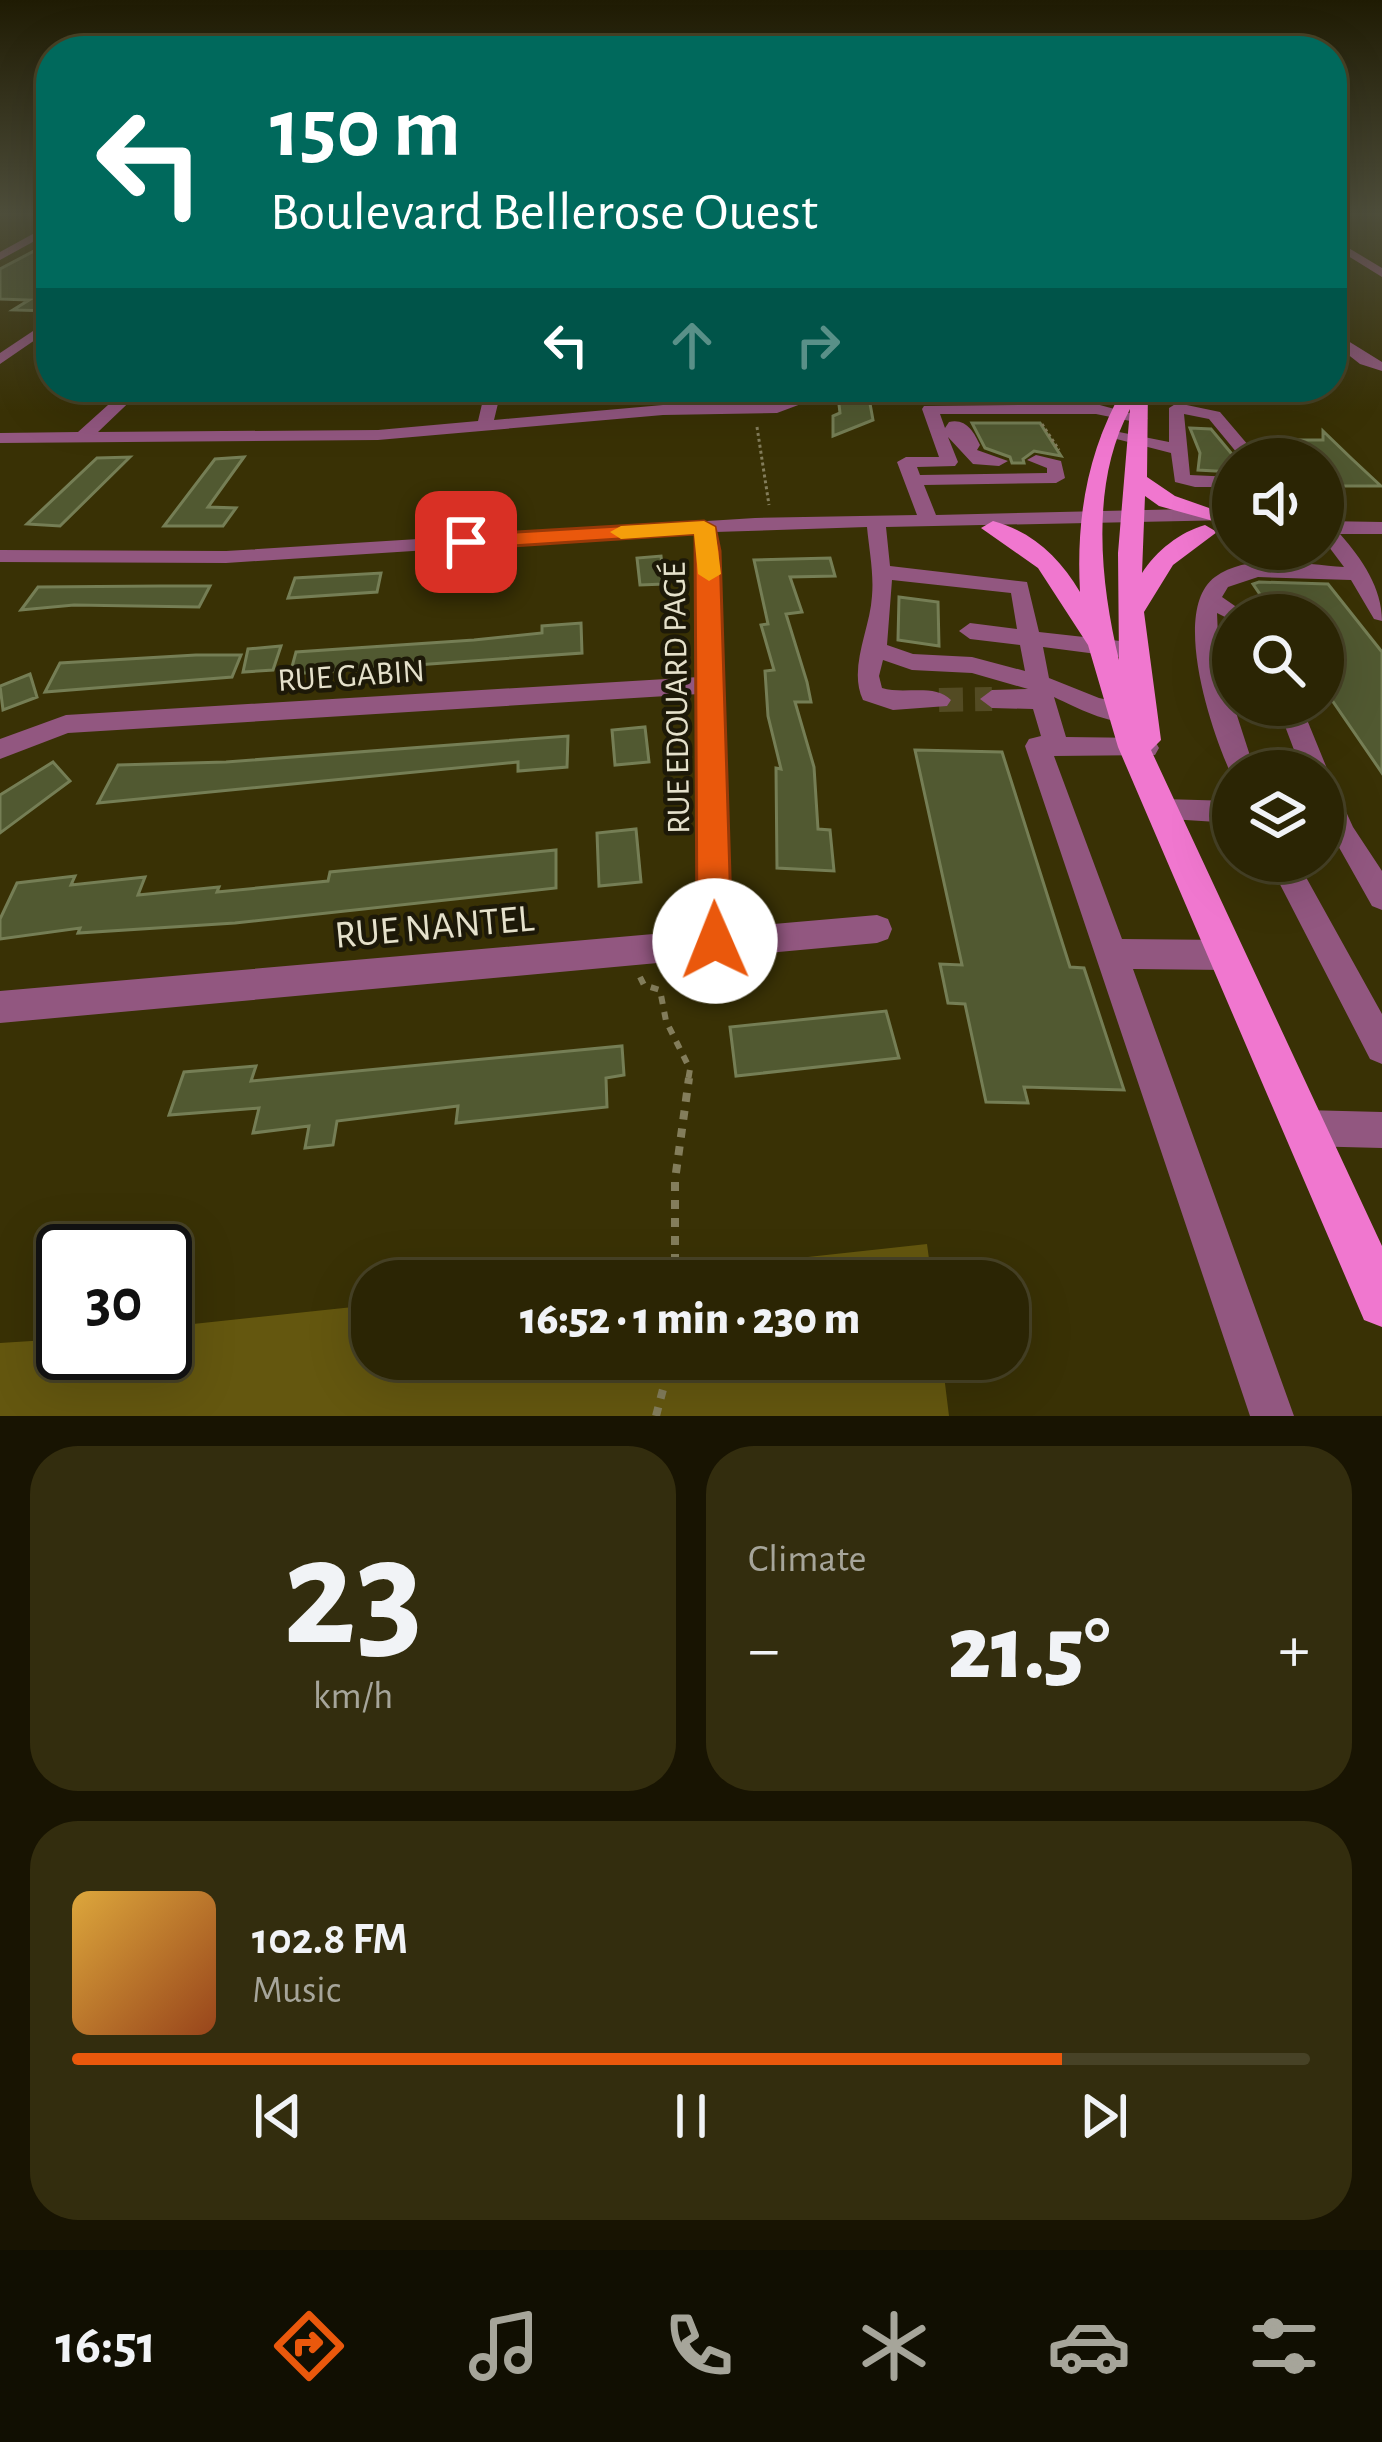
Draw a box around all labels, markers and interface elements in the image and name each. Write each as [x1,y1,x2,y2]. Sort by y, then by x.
icon: left [72,84,228,240]
text: 150 m [270,88,461,172]
text: Boulevard Bellerose Ouest [270,186,818,240]
icon: left [533,312,599,378]
icon: ahead [659,312,725,378]
icon: right [785,312,851,378]
map controls [1212,438,1344,882]
button: sound [1212,438,1344,570]
pin [415,491,517,593]
icon: arrive [433,509,499,575]
street label: RUE EDOUARD PAGÉ [655,562,696,834]
button: search [1212,594,1344,726]
street label: RUE GABIN [276,655,426,698]
button: layers [1212,750,1344,882]
position arrow [652,878,778,1004]
street label: RUE NANTEL [333,899,536,956]
speed limit sign: 30 [36,1224,192,1380]
text: 16:52 · 1 min · 230 m [520,1297,860,1342]
text: 23 [283,1517,423,1673]
text: Climate [748,1540,866,1579]
text: 21.5° [948,1605,1110,1695]
text: − [748,1617,780,1683]
text: + [1278,1617,1310,1683]
text: km/h [313,1677,393,1716]
text: 102.8 FM [252,1917,408,1962]
text: Music [252,1971,341,2010]
icon: previous [245,2083,311,2149]
icon: pause [658,2083,724,2149]
icon: next [1071,2083,1137,2149]
icon: directions [267,2304,351,2388]
icon: music [462,2304,546,2388]
icon: phone [657,2304,741,2388]
icon: climate [852,2304,936,2388]
icon: car [1047,2304,1131,2388]
icon: filters [1242,2304,1326,2388]
text: 16:51 [56,2319,156,2373]

